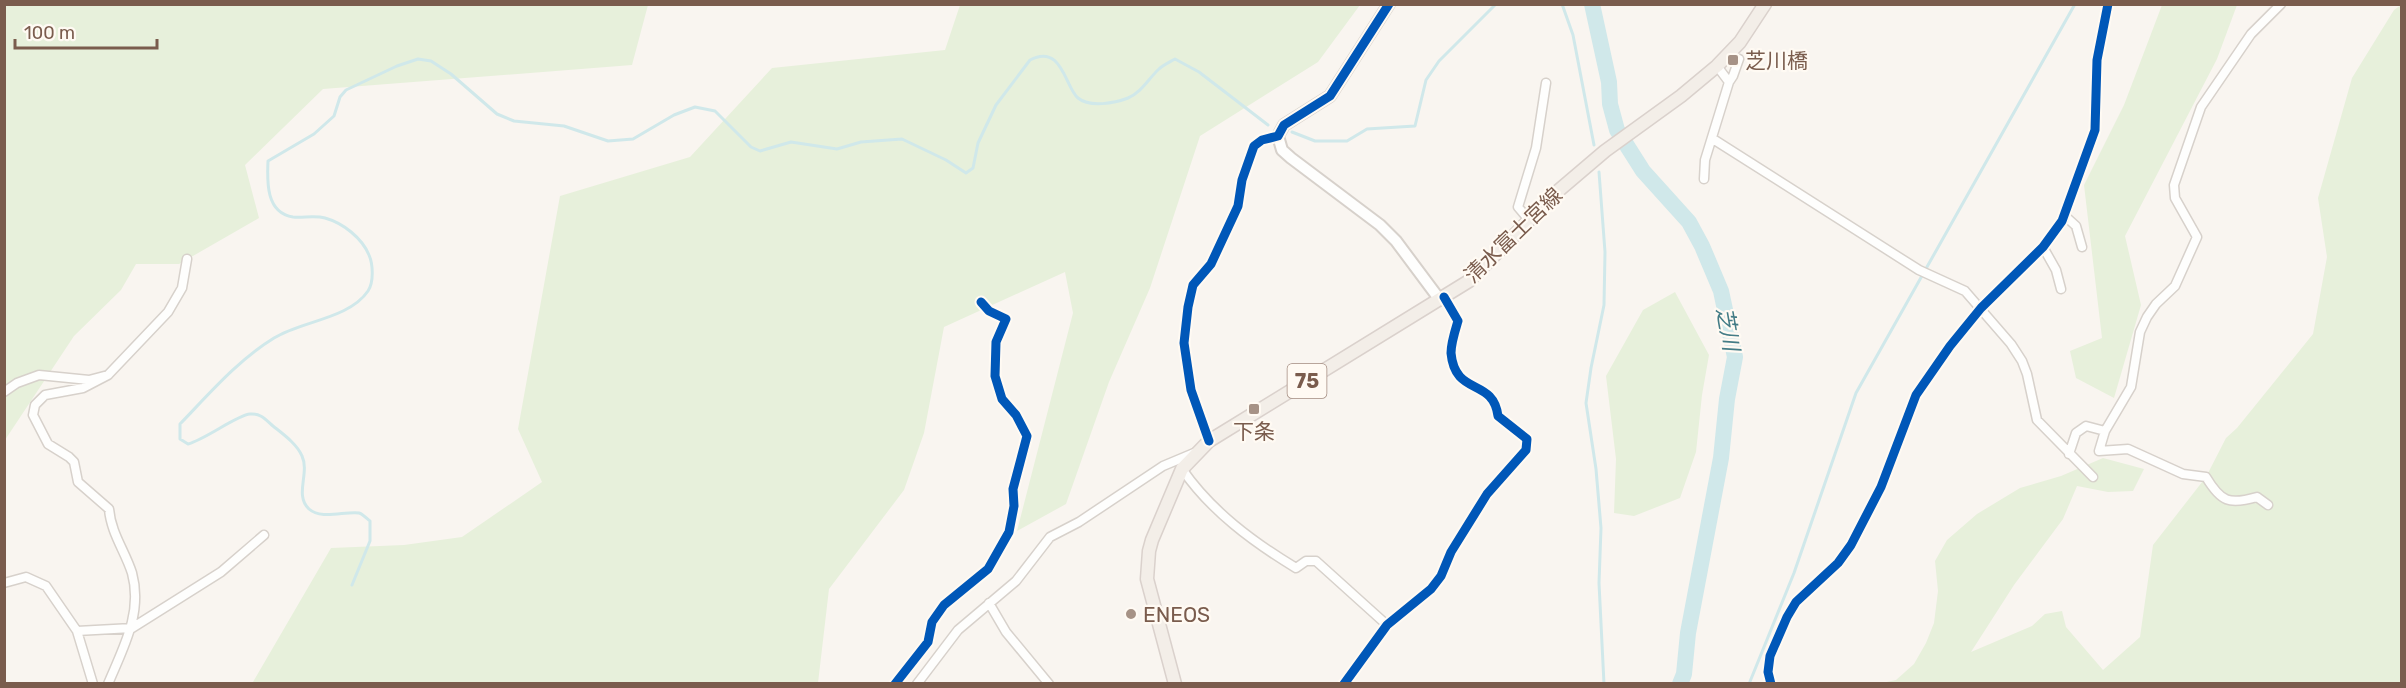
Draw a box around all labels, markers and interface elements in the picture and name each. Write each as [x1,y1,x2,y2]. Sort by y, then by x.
scale bar [15,12,158,50]
text: 100 m [24,22,75,44]
place label: 芝川橋 [1745,48,1808,73]
marker: 芝川橋 [1726,53,1740,67]
street label: 清水富士宮線 [1459,182,1567,288]
water label: 芝川 [1711,305,1745,355]
road number: 75 [1288,364,1326,398]
marker: 下条 [1247,402,1261,416]
place label: 下条 [1233,419,1275,444]
place label: ENEOS [1143,602,1210,627]
marker: ENEOS [1124,607,1138,621]

